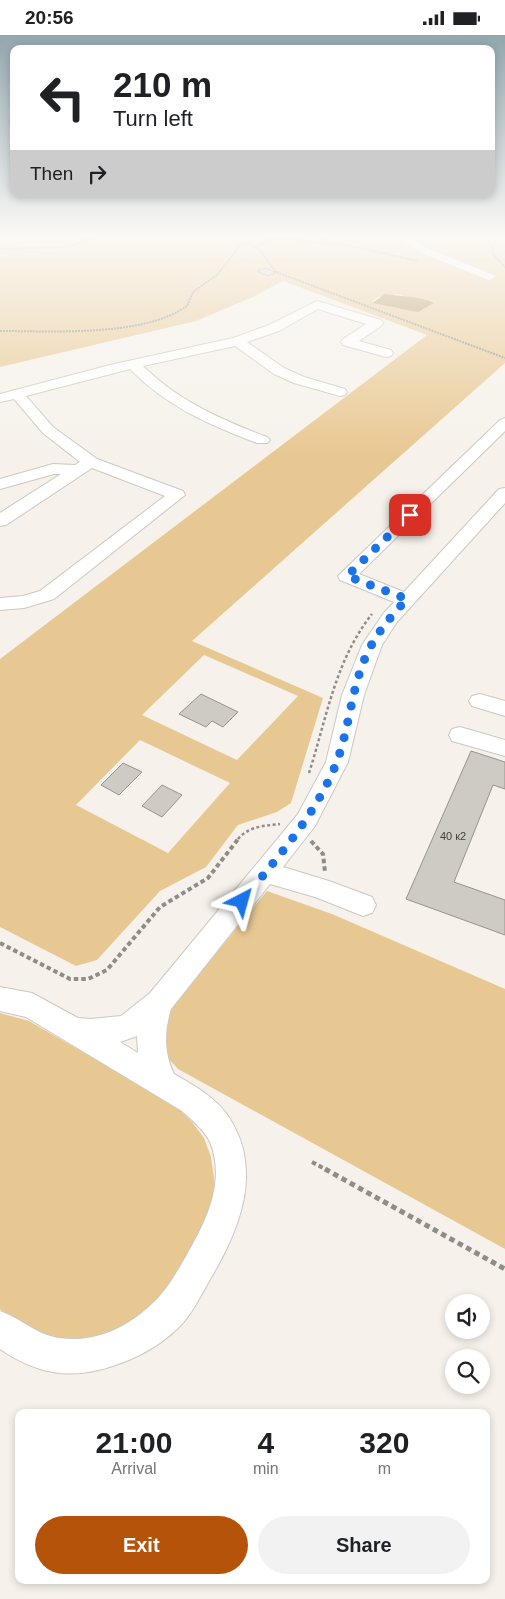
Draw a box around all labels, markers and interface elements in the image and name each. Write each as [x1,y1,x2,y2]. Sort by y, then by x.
text: 20:56 [25,7,74,28]
icon: left [30,65,95,130]
text: 210 m [113,65,212,104]
text: Turn left [113,106,193,131]
icon: right [83,160,111,188]
text: Then [30,163,73,184]
pin [389,494,431,536]
icon: arrive [396,501,424,529]
house number: 40 к2 [440,830,466,842]
position arrow [215,874,267,926]
map controls [445,1294,490,1394]
button: sound [445,1294,490,1339]
button: search [445,1349,490,1394]
text: 21:00 [96,1426,172,1459]
text: 4 [257,1426,274,1459]
text: 320 [359,1426,409,1459]
text: Arrival [111,1460,157,1477]
text: min [253,1460,279,1477]
text: m [378,1460,391,1477]
button: Exit [35,1516,248,1574]
button: Share [258,1516,470,1574]

